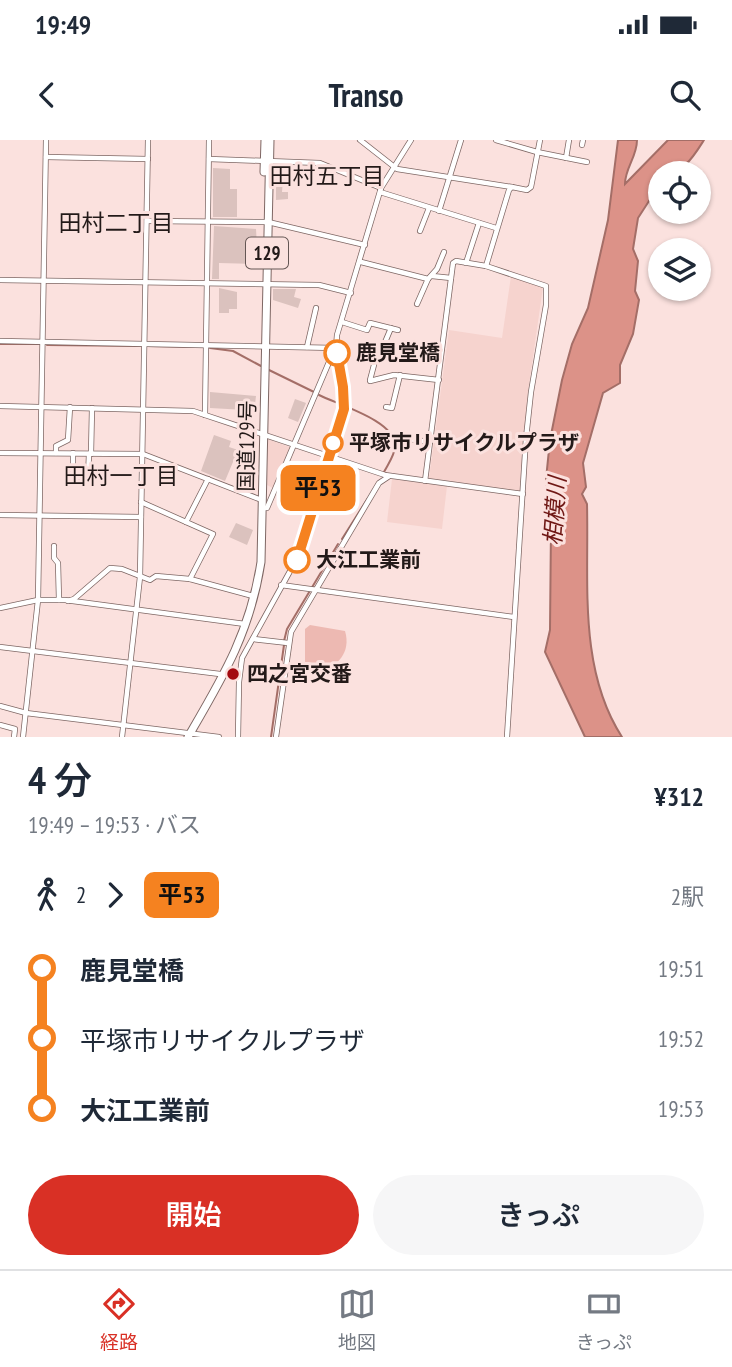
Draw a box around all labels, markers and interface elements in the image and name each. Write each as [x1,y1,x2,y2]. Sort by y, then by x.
text: 19:49 [35,8,91,41]
text: Transo [329,74,403,116]
icon: back [28,76,66,114]
icon: search [666,76,704,114]
district label: 田村五丁目 [270,161,385,190]
map controls [648,161,711,301]
button: locate [648,161,711,224]
district label: 田村二丁目 [59,208,174,237]
road number: 129 [246,237,288,268]
button: layers [648,238,711,301]
place label: 鹿見堂橋 [356,339,440,366]
marker: 鹿見堂橋 [324,340,350,366]
street label: 国道129号 [232,400,261,492]
place label: 平塚市リサイクルプラザ [349,429,579,456]
marker: 平塚市リサイクルプラザ [323,433,343,453]
district label: 田村一丁目 [64,461,179,490]
line badge: 平53 [278,465,358,511]
text: 平53 [295,472,341,503]
water label: 相模川 [538,473,572,546]
place label: 大江工業前 [316,546,421,573]
marker: 大江工業前 [284,547,310,573]
place label: 四之宮交番 [247,660,352,687]
marker: 四之宮交番 [225,666,241,682]
text: 4 分 [28,755,92,804]
text: ¥312 [654,780,704,813]
text: 19:49 – 19:53 · バス [28,810,201,839]
icon: walk [28,876,66,914]
icon: forward [96,876,134,914]
text: 平53 [158,879,205,910]
text: 2 [76,880,86,909]
text: 2駅 [671,882,704,911]
text: 鹿見堂橋 [80,954,184,987]
text: 19:51 [658,954,704,983]
text: 平塚市リサイクルプラザ [80,1024,365,1057]
text: 19:52 [658,1024,704,1053]
text: 大江工業前 [80,1094,210,1127]
text: 19:53 [658,1094,704,1123]
button: 開始 [28,1175,359,1255]
button: きっぷ [373,1175,704,1255]
tab: 経路 [100,1285,138,1354]
tab: 地図 [338,1285,376,1354]
tab: きっぷ [576,1285,632,1354]

